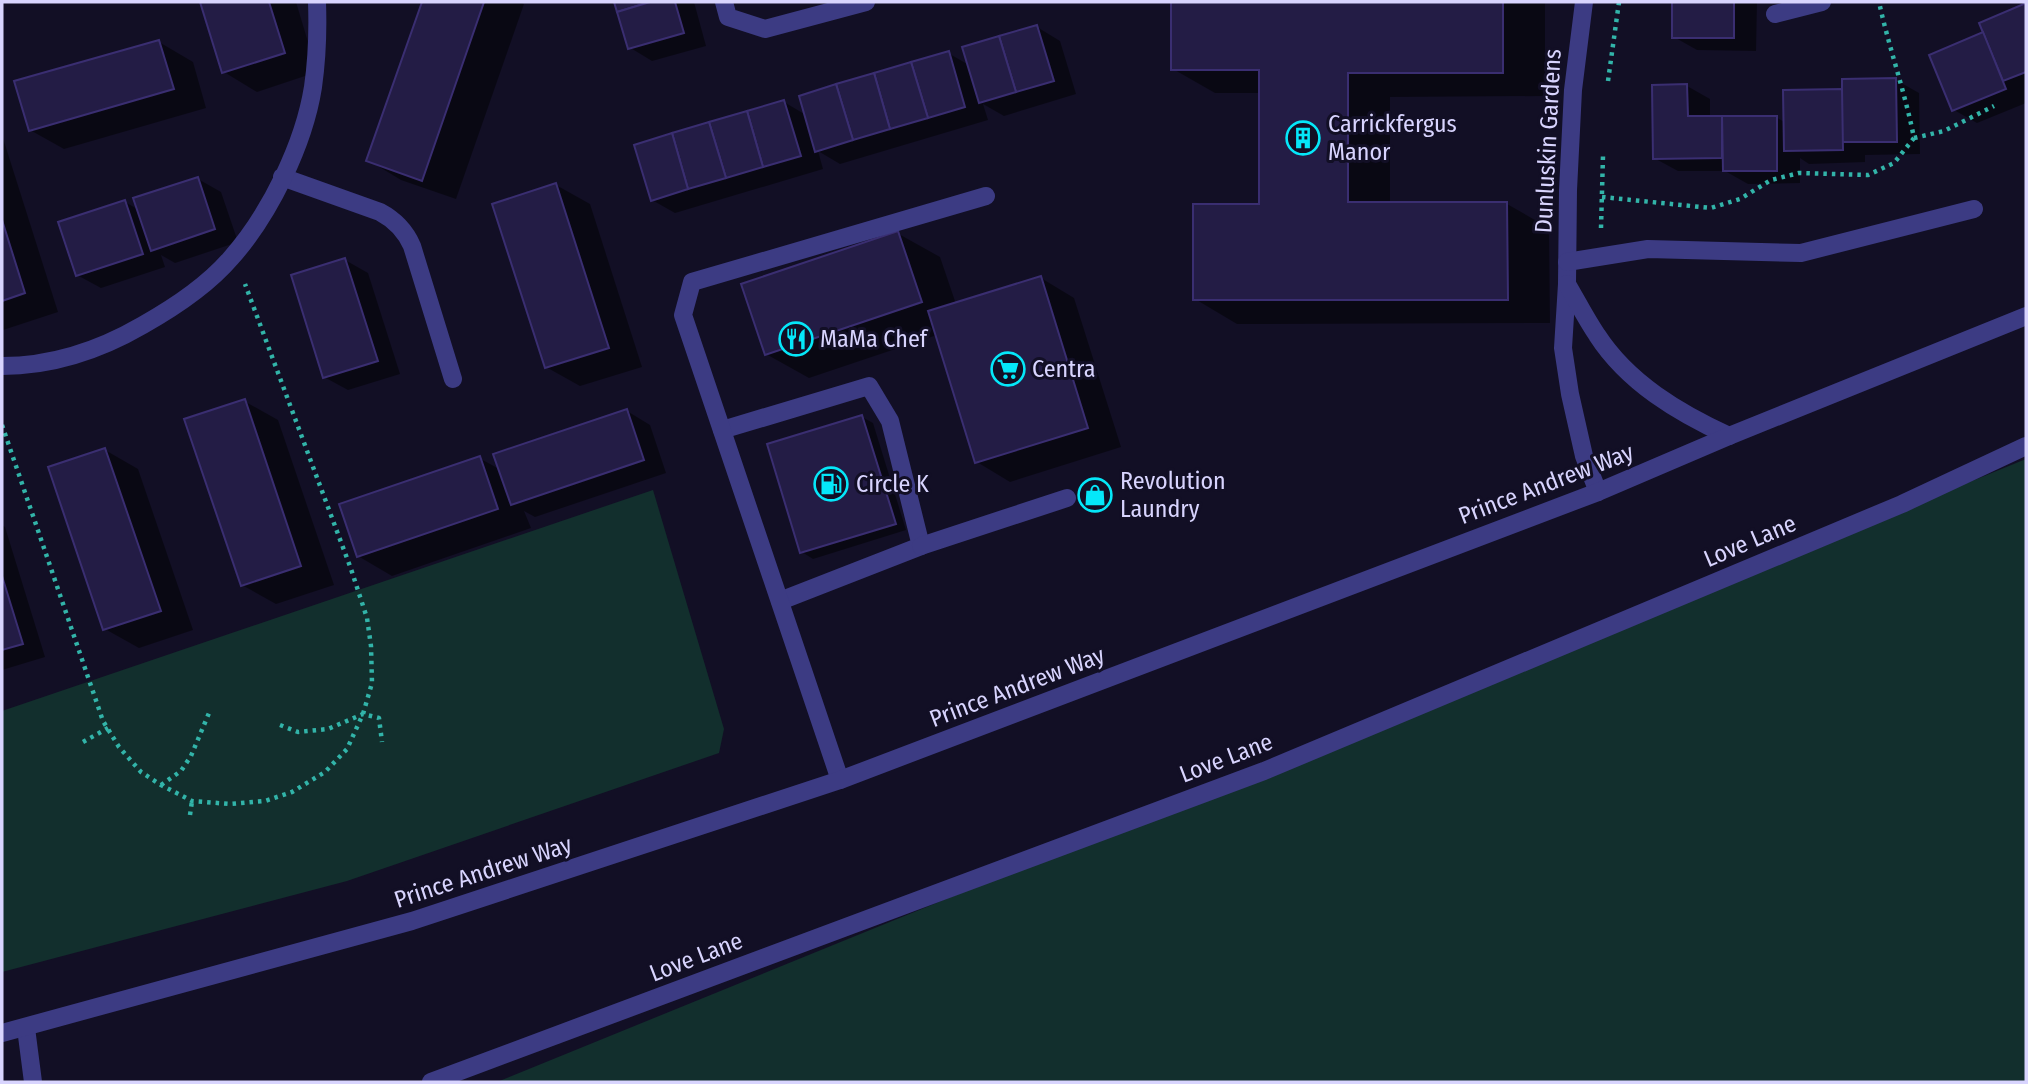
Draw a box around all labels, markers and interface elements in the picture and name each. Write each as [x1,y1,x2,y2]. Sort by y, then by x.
street label: Dunluskin Gardens [1529,48,1567,234]
place label: Carrickfergus Manor [1328,110,1457,166]
building icon: Carrickfergus Manor [1284,119,1322,157]
restaurant icon: MaMa Chef [777,320,815,358]
place label: MaMa Chef [820,325,929,353]
supermarket icon: Centra [989,350,1027,388]
place label: Centra [1032,355,1095,383]
street label: Prince Andrew Way [1455,438,1638,530]
fuel station icon: Circle K [812,465,850,503]
place label: Revolution Laundry [1120,467,1226,523]
place label: Circle K [856,470,929,498]
shop icon: Revolution Laundry [1076,476,1114,514]
street label: Love Lane [1700,509,1800,573]
street label: Prince Andrew Way [926,641,1109,733]
street label: Love Lane [1175,727,1277,789]
street label: Prince Andrew Way [391,830,576,914]
street label: Love Lane [645,926,747,988]

